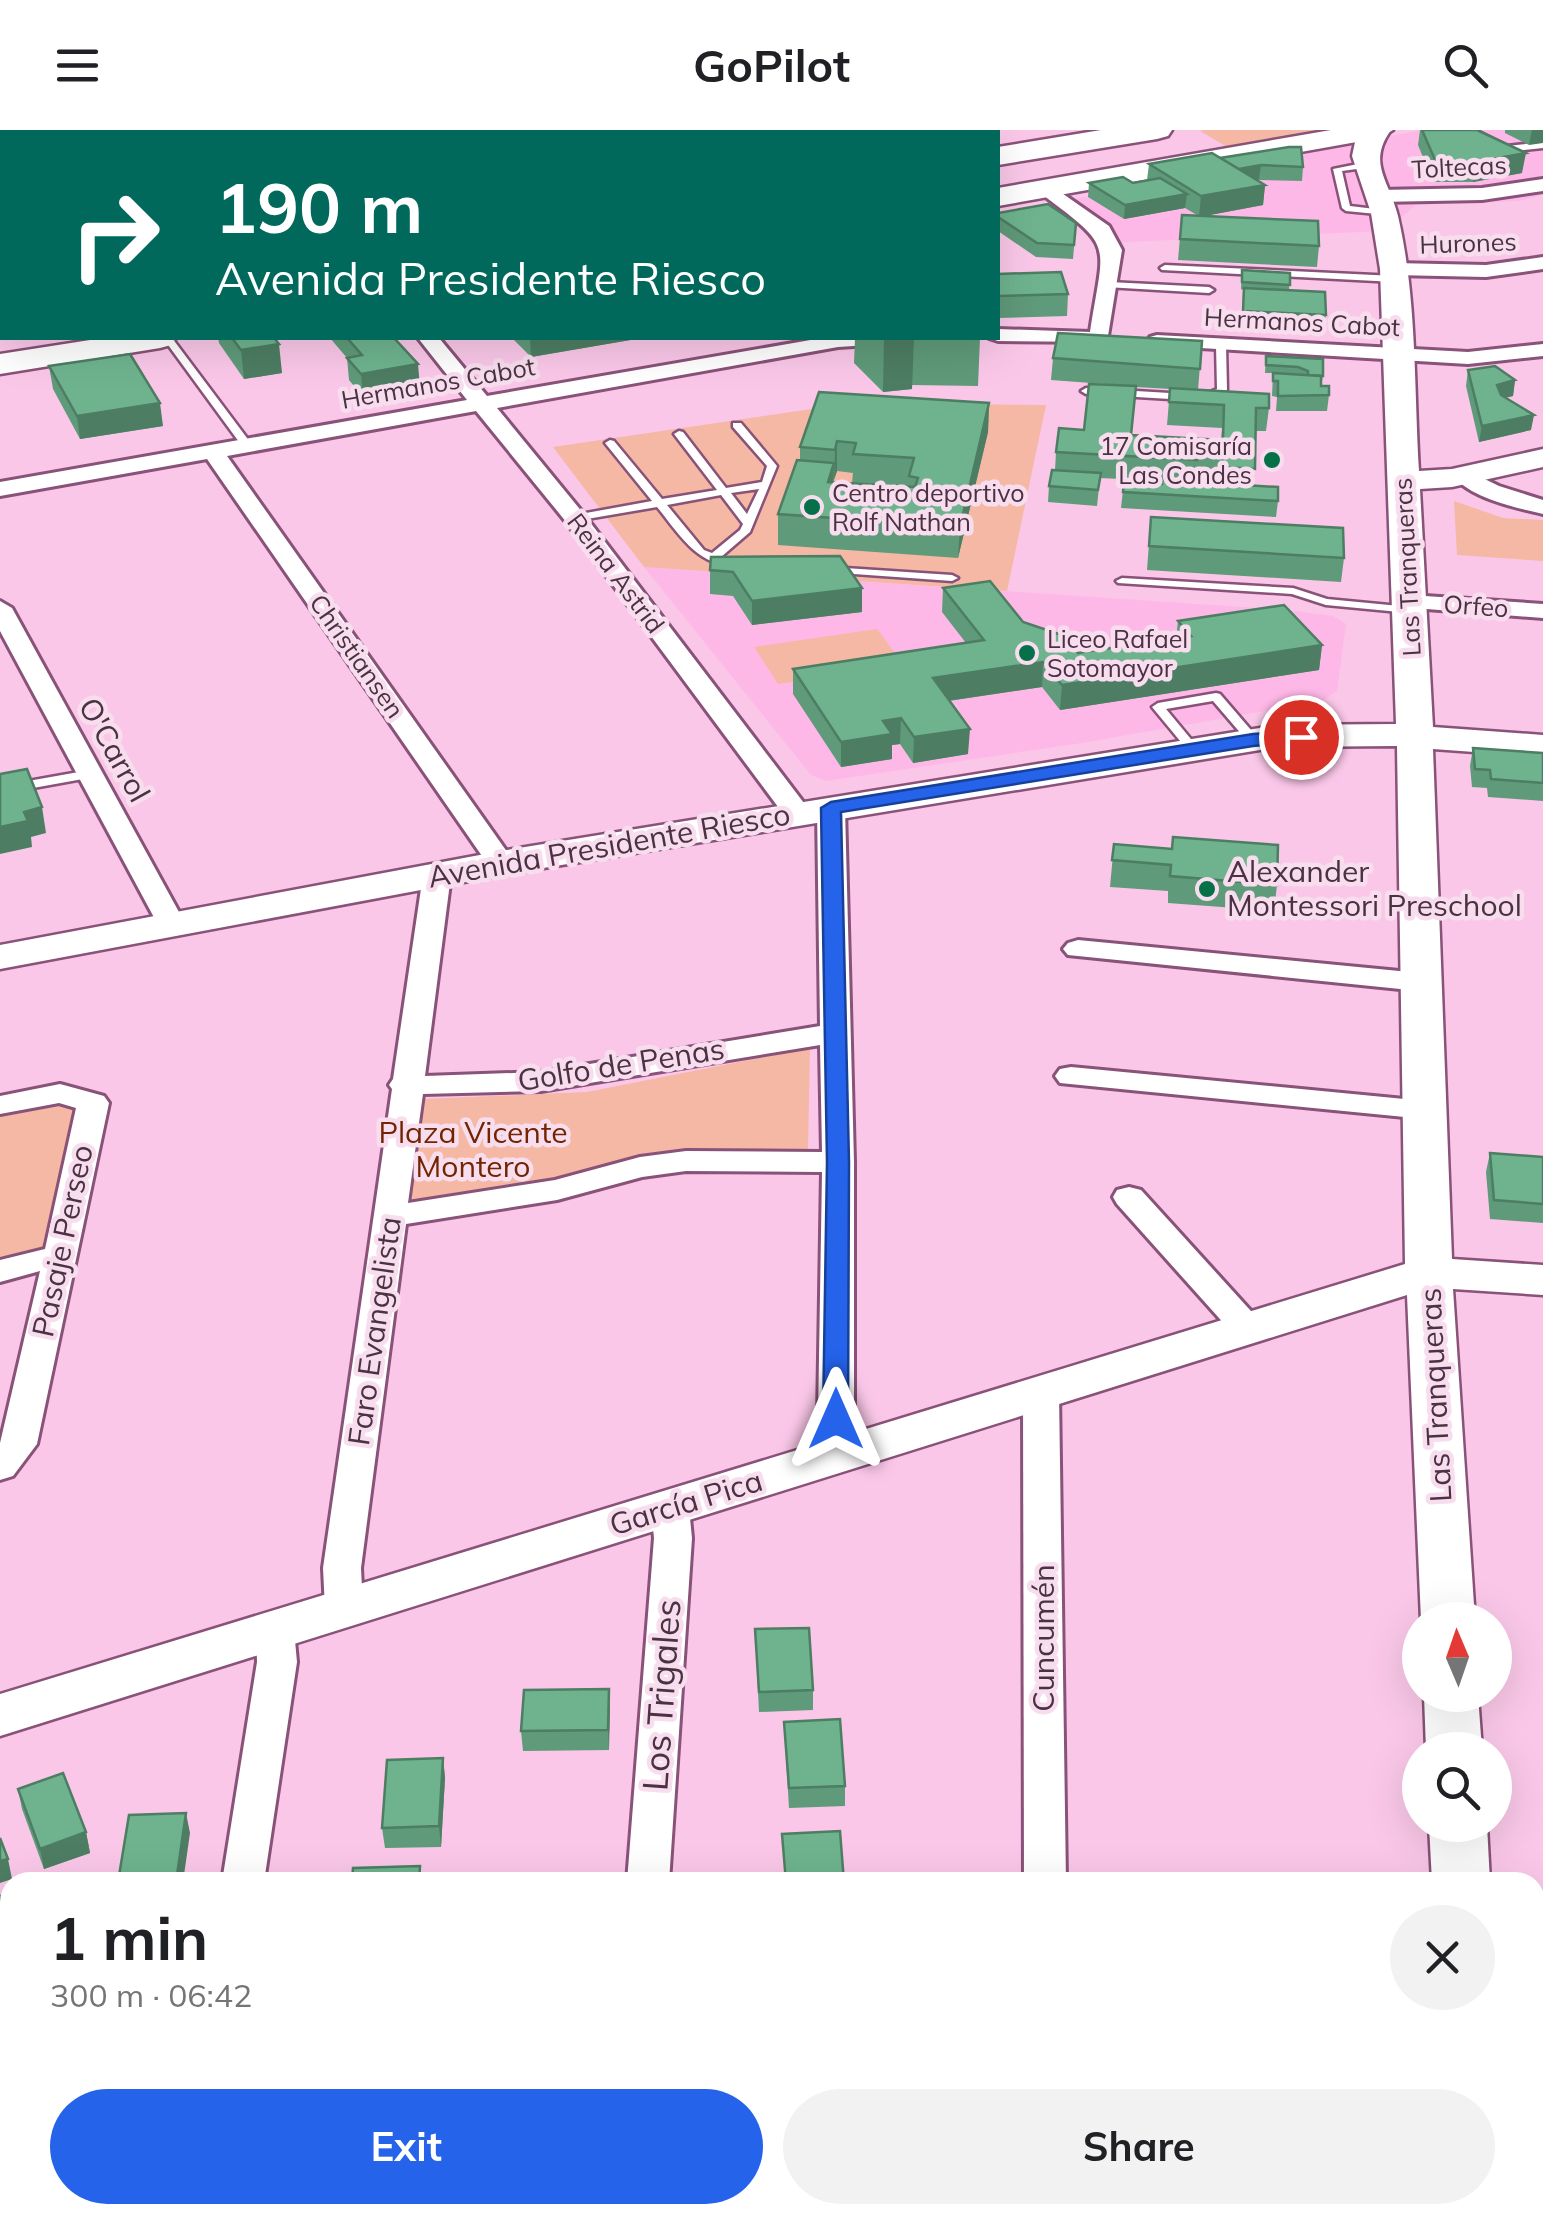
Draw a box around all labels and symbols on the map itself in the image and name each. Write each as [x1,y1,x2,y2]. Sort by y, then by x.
street label: Toltecas [1411,149,1507,184]
street label: Hurones [1419,225,1517,260]
street label: Hermanos Cabot [1203,301,1401,342]
street label: Hermanos Cabot [339,350,537,415]
place label: 17 Comisaría Las Condes [1100,430,1252,490]
marker: 17 Comisaría Las Condes [1261,449,1283,471]
place label: Centro deportivo Rolf Nathan [832,477,1025,537]
street label: Las Tranqueras [1386,477,1427,657]
marker: Centro deportivo Rolf Nathan [801,496,823,518]
street label: Reina Astrid [561,507,672,639]
street label: Christiansen [303,588,411,724]
street label: Orfeo [1443,588,1510,623]
place label: Liceo Rafael Sotomayor [1047,623,1188,683]
marker: Liceo Rafael Sotomayor [1016,642,1038,664]
street label: O'Carrol [71,691,159,808]
pin [1259,695,1344,780]
street label: Avenida Presidente Riesco [425,794,793,896]
place label: Alexander Montessori Preschool [1227,852,1522,924]
marker: Alexander Montessori Preschool [1196,878,1218,900]
street label: Golfo de Penas [515,1029,727,1099]
park label: Plaza Vicente Montero [378,1113,568,1185]
street label: Pasaje Perseo [23,1141,101,1340]
street label: Faro Evangelista [339,1214,409,1448]
street label: Las Tranqueras [1410,1287,1460,1503]
position arrow [784,1367,888,1471]
street label: García Pica [605,1461,767,1543]
street label: Cuncumén [1024,1564,1062,1712]
street label: Los Trigales [632,1598,690,1792]
north arrow [1402,1602,1512,1712]

